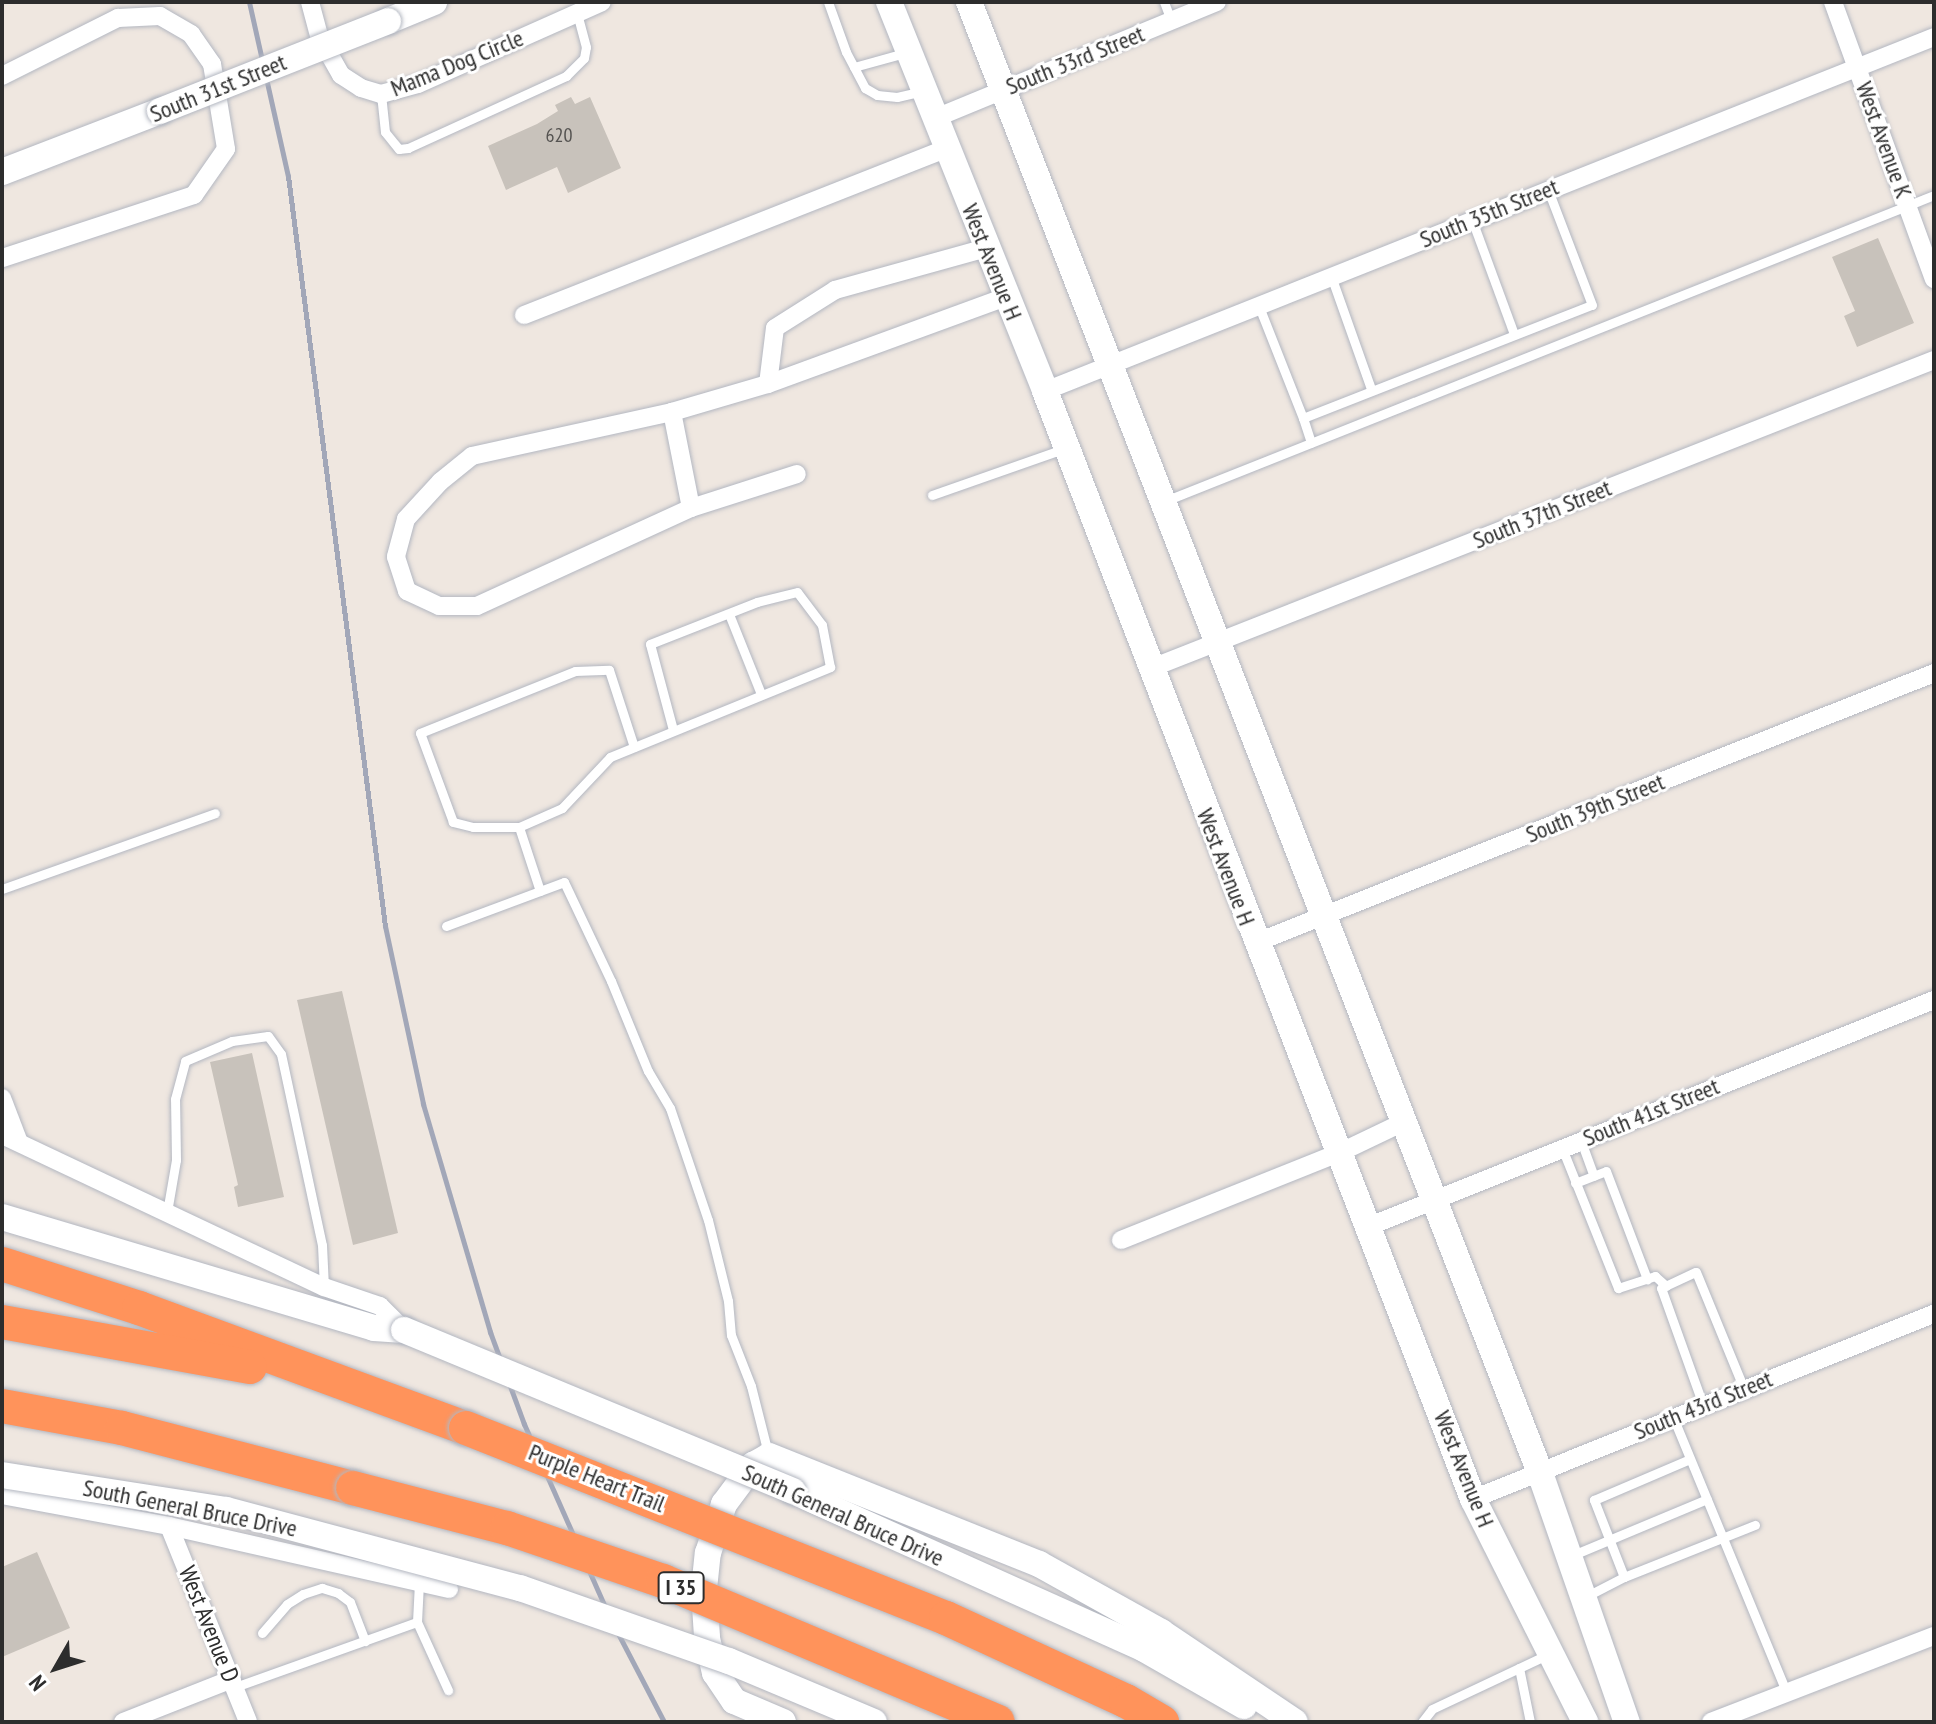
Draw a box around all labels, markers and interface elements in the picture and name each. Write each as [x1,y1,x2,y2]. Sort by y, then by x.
street label: South 33rd Street [1002,19,1148,101]
street label: Mama Dog Circle [386,23,528,103]
street label: South 31st Street [146,48,290,128]
street label: West Avenue K [1850,77,1918,203]
house number: 620 [546,123,572,147]
street label: South 35th Street [1416,172,1562,254]
street label: West Avenue H [955,199,1029,325]
street label: South 37th Street [1469,473,1615,555]
street label: South 39th Street [1522,767,1668,849]
street label: West Avenue H [1190,804,1262,930]
street label: South 41st Street [1579,1072,1723,1152]
street label: South 43rd Street [1630,1364,1776,1446]
street label: West Avenue H [1427,1406,1501,1532]
street label: Purple Heart Trail [524,1437,670,1519]
street label: South General Bruce Drive [738,1458,948,1572]
street label: South General Bruce Drive [81,1473,299,1543]
street label: West Avenue D [173,1561,245,1687]
road number: I 35 [657,1570,705,1606]
north arrow [16,1628,96,1708]
text: N [23,1670,52,1697]

